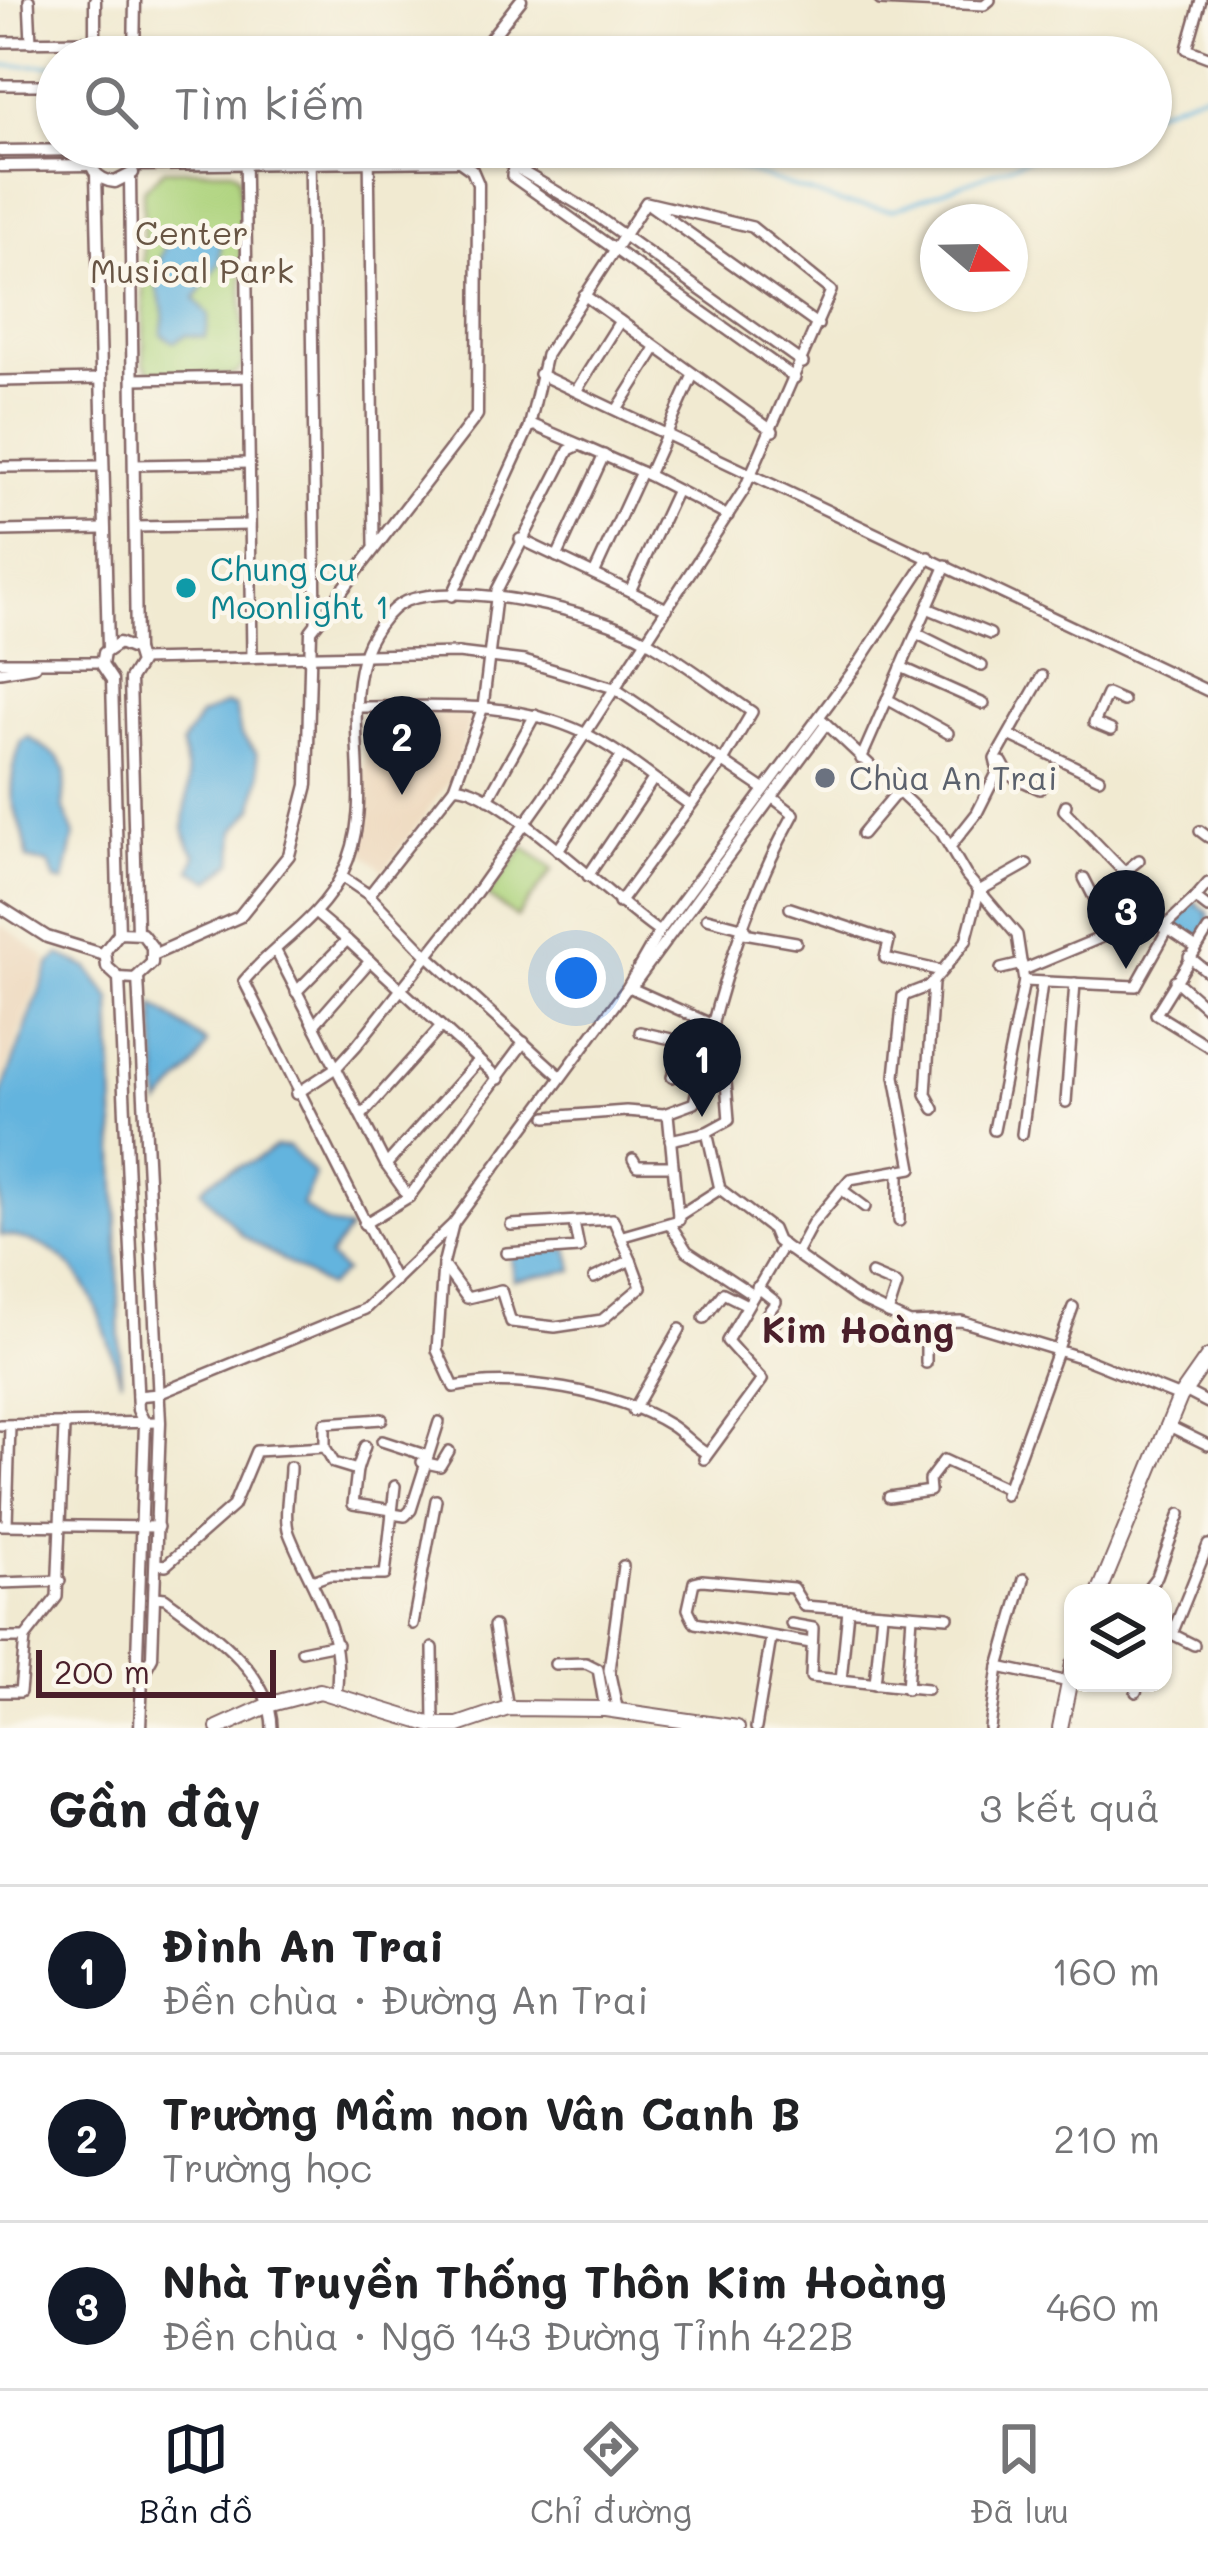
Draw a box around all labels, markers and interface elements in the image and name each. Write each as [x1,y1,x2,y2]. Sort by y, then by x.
search box [36,36,1172,168]
icon: search [78,69,144,135]
text: Tìm kiếm [174,73,365,131]
north arrow [920,204,1028,312]
park label: Center Musical Park [90,210,294,291]
place label: Chung cư Moonlight 1 [210,546,390,627]
marker: Chung cư Moonlight 1 [173,575,199,601]
pin: 2 [363,696,441,795]
place label: Chùa An Trai [849,755,1058,798]
marker: Chùa An Trai [812,765,838,791]
pin: 3 [1087,870,1165,969]
your location [546,948,606,1008]
pin: 1 [663,1018,741,1117]
district label: Kim Hoàng [762,1305,954,1352]
map controls [1064,1584,1172,1692]
button: layers [1064,1584,1172,1692]
scale bar [36,1644,276,1697]
text: 200 m [54,1649,150,1692]
text: Gần đây [48,1773,261,1840]
text: 3 kết quả [980,1781,1160,1832]
text: Đình An Trai [162,1915,444,1973]
text: 1 [78,1944,96,1995]
text: 160 m [1051,1944,1160,1995]
text: Đền chùa · Đường An Trai [162,1973,649,2024]
text: Trường Mầm non Vân Canh B [162,2083,801,2141]
text: 2 [76,2112,98,2163]
text: 210 m [1053,2112,1160,2163]
text: Trường học [162,2141,373,2192]
text: Nhà Truyền Thống Thôn Kim Hoàng [162,2251,947,2309]
text: 3 [75,2280,99,2331]
text: 460 m [1046,2280,1160,2331]
text: Đền chùa · Ngõ 143 Đường Tỉnh 422B [162,2309,853,2360]
tab: Bản đồ [139,2416,252,2531]
tab: Chỉ đường [530,2416,692,2531]
tab: Đã lưu [970,2416,1069,2531]

